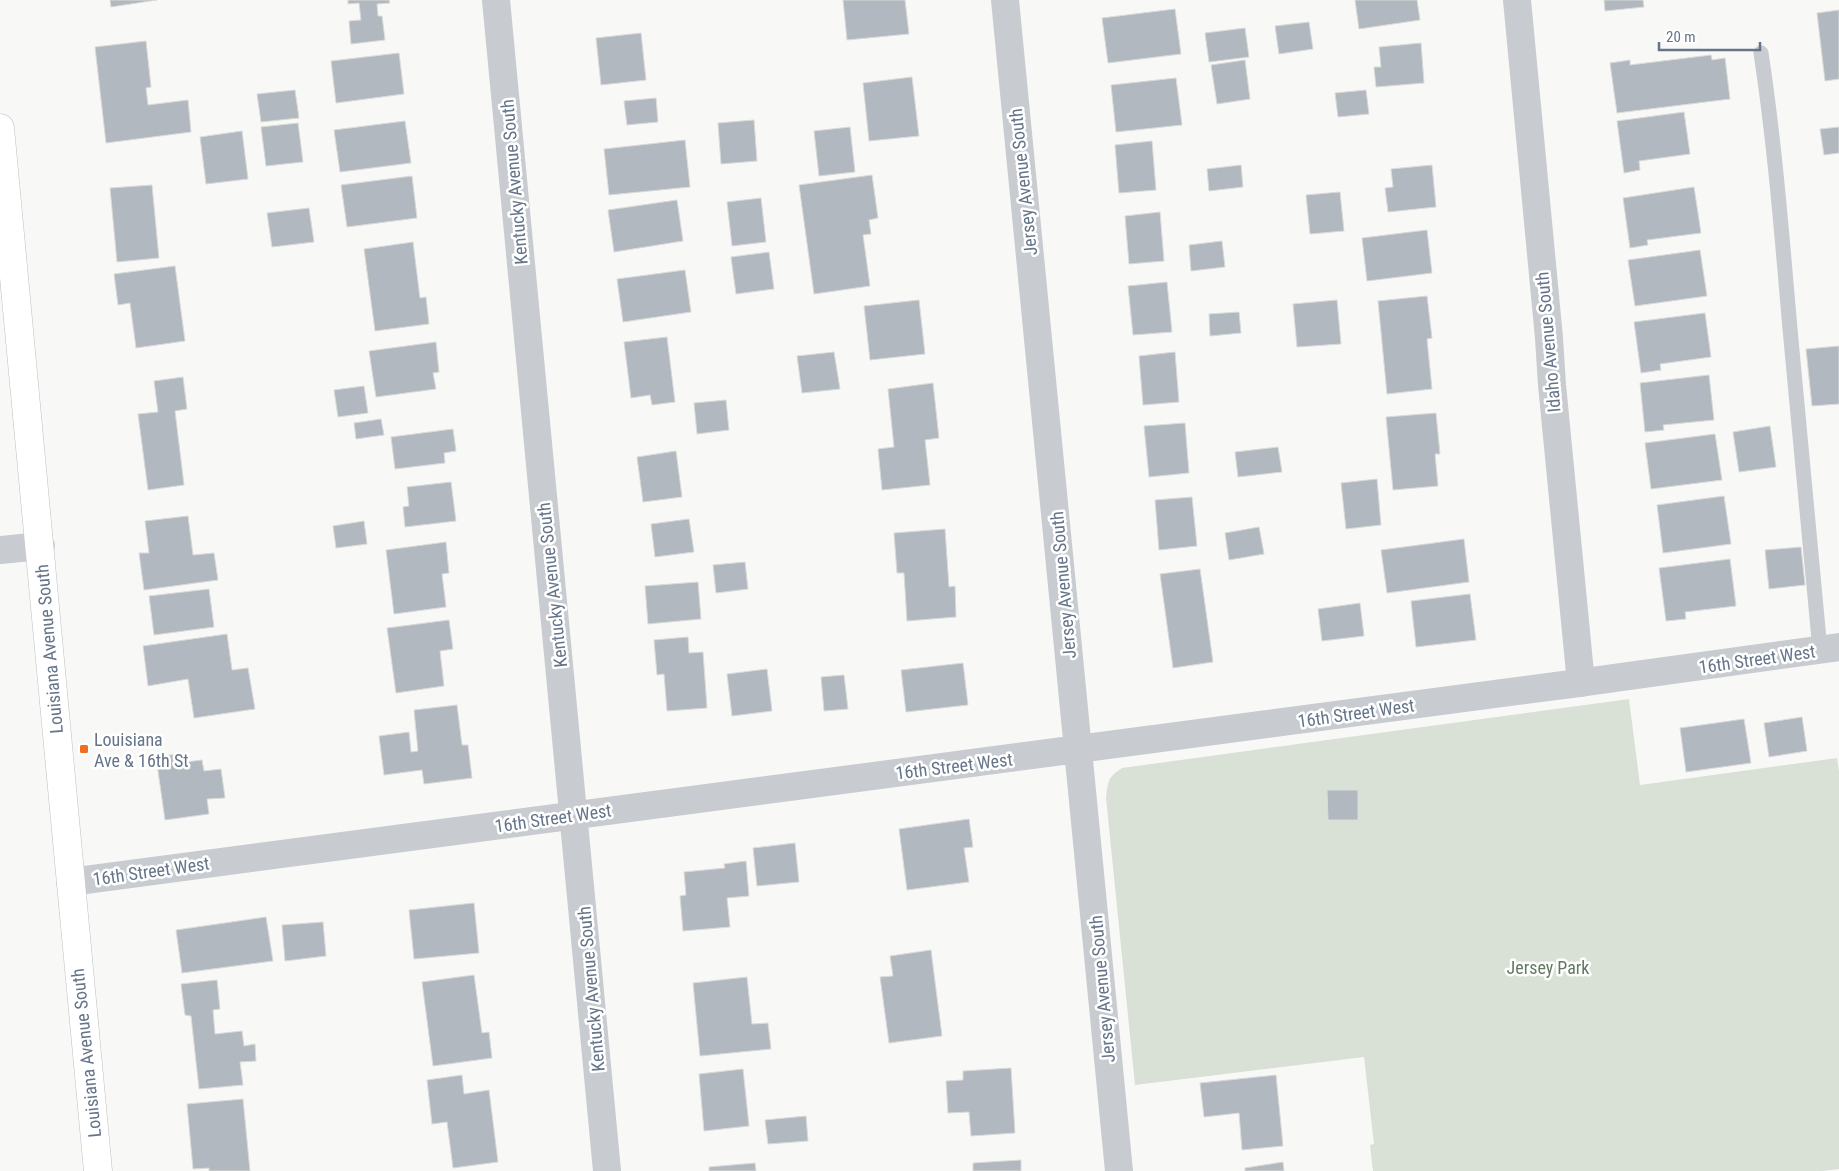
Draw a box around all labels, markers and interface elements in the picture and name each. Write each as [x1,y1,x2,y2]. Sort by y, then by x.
scale bar [1659,20,1760,52]
text: 20 m [1666,28,1696,46]
street label: Kentucky Avenue South [496,98,532,266]
street label: Jersey Avenue South [1005,107,1041,257]
street label: Idaho Avenue South [1531,271,1565,413]
street label: Kentucky Avenue South [533,501,571,669]
street label: Jersey Avenue South [1046,510,1080,660]
street label: Louisiana Avenue South [31,563,67,735]
street label: 16th Street West [1697,640,1817,678]
street label: 16th Street West [1296,694,1416,732]
place label: Louisiana Ave & 16th St [94,729,189,771]
marker: Louisiana Ave & 16th St [78,743,90,755]
street label: 16th Street West [894,748,1014,784]
street label: 16th Street West [493,799,613,837]
street label: 16th Street West [91,852,211,890]
street label: Kentucky Avenue South [573,905,609,1073]
street label: Jersey Avenue South [1085,914,1119,1064]
park label: Jersey Park [1507,957,1589,978]
street label: Louisiana Avenue South [67,967,105,1139]

